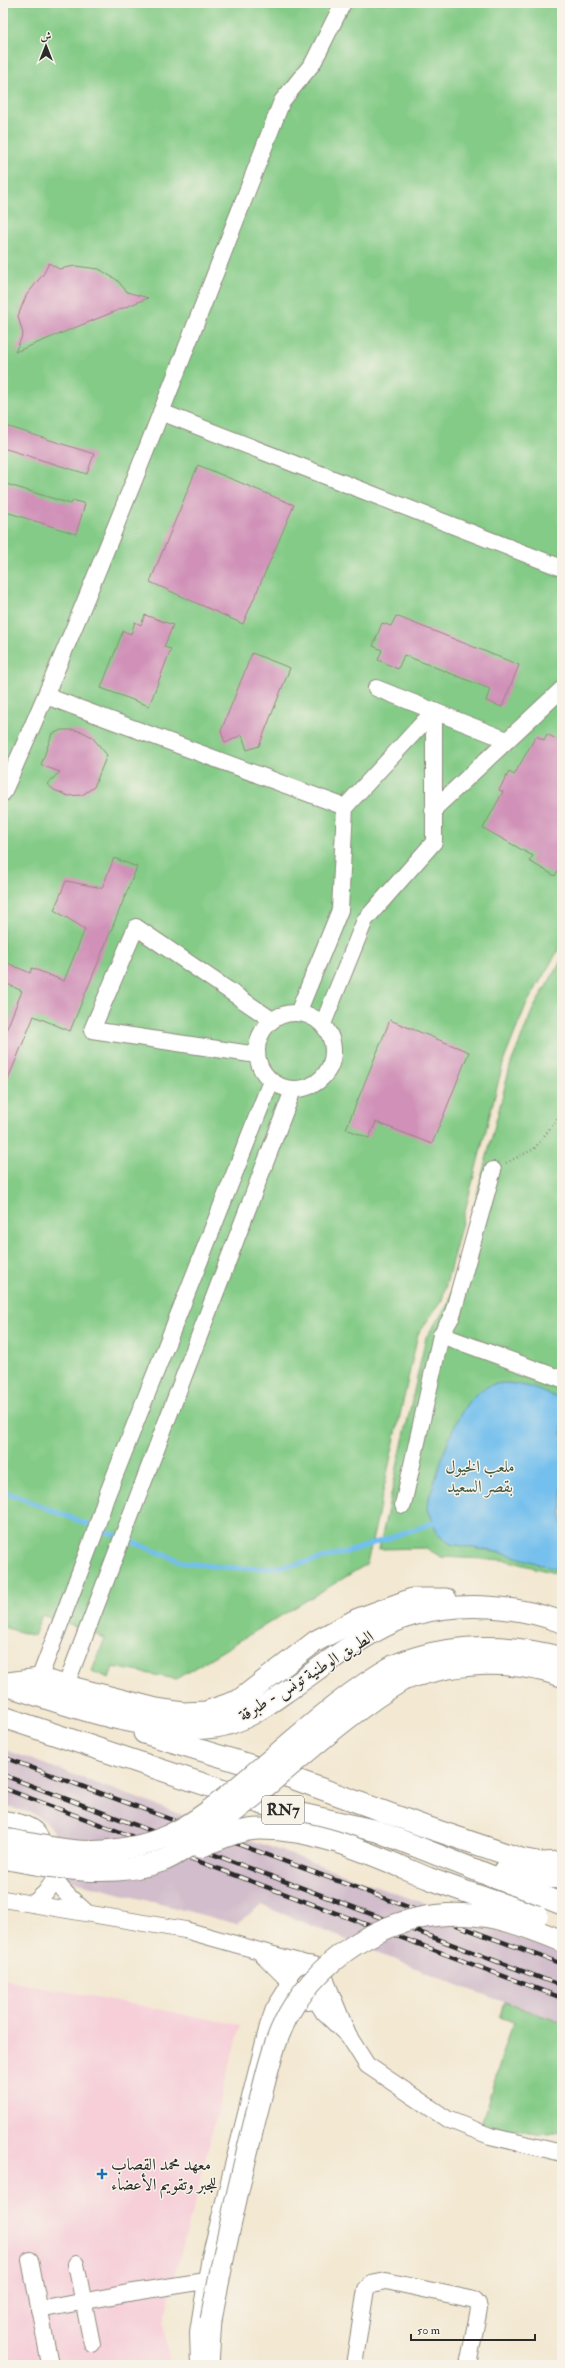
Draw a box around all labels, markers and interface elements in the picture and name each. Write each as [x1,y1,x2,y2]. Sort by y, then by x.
north arrow [26,26,66,66]
text: ش [41,30,52,43]
park label: ملعب الخيول بقصر السعيد [445,1456,515,1498]
street label: الطريق الوطنية تونس - طبرقة [235,1626,378,1727]
road number: RN7 [262,1796,304,1824]
place label: معهد محمد القصاب للجبر وتقويم الأعضاء [111,2154,218,2199]
marker: معهد محمد القصاب للجبر وتقويم الأعضاء [96,2168,108,2180]
scale bar [411,2316,535,2342]
text: 50 m [417,2323,441,2338]

